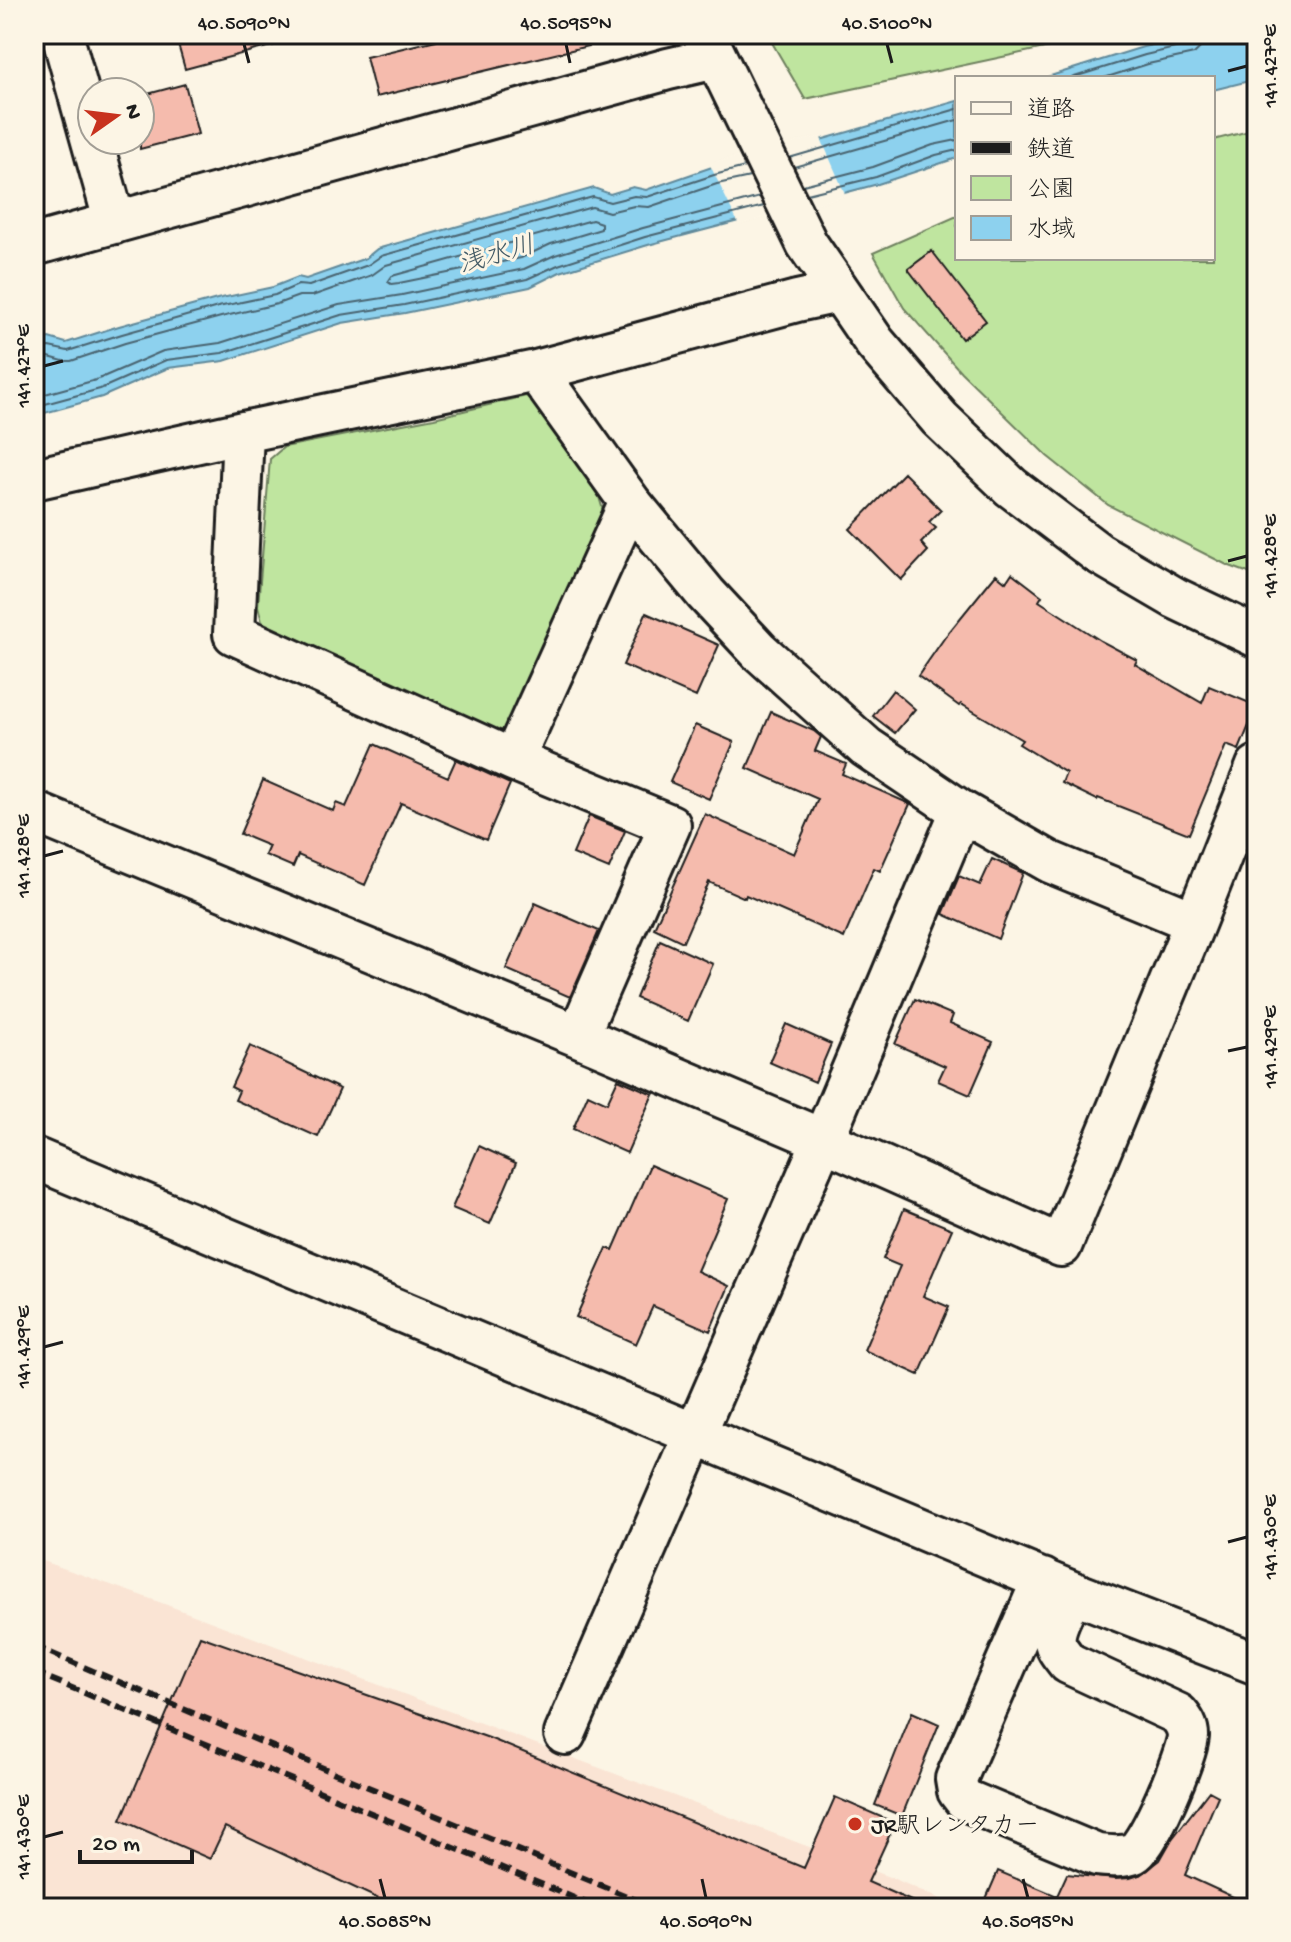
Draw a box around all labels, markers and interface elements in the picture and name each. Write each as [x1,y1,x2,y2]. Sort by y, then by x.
text: 40.5090°N [198,14,290,37]
text: 40.5095°N [520,14,612,37]
text: 40.5100°N [842,14,932,37]
text: 141.427°E [1261,23,1284,109]
north arrow [76,76,156,156]
legend [955,76,1215,260]
text: 道路 [1027,96,1075,126]
text: N [117,102,146,122]
text: 鉄道 [1027,136,1075,166]
text: 公園 [1027,177,1075,206]
text: 水域 [1027,216,1075,246]
water label: 浅水川 [455,231,539,283]
text: 141.427°E [14,323,37,409]
text: 141.428°E [1261,513,1284,599]
text: 141.428°E [14,813,37,899]
text: 141.429°E [1261,1004,1284,1089]
text: 141.429°E [14,1304,37,1389]
text: 141.430°E [1261,1493,1284,1580]
text: 141.430°E [14,1793,37,1880]
place label: JR駅レンタカー [871,1813,1039,1842]
scale bar [80,1814,192,1864]
marker: JR駅レンタカー [846,1815,864,1833]
text: 20 m [92,1831,140,1860]
text: 40.5085°N [339,1912,431,1935]
text: 40.5090°N [660,1912,752,1935]
text: 40.5095°N [982,1912,1074,1935]

